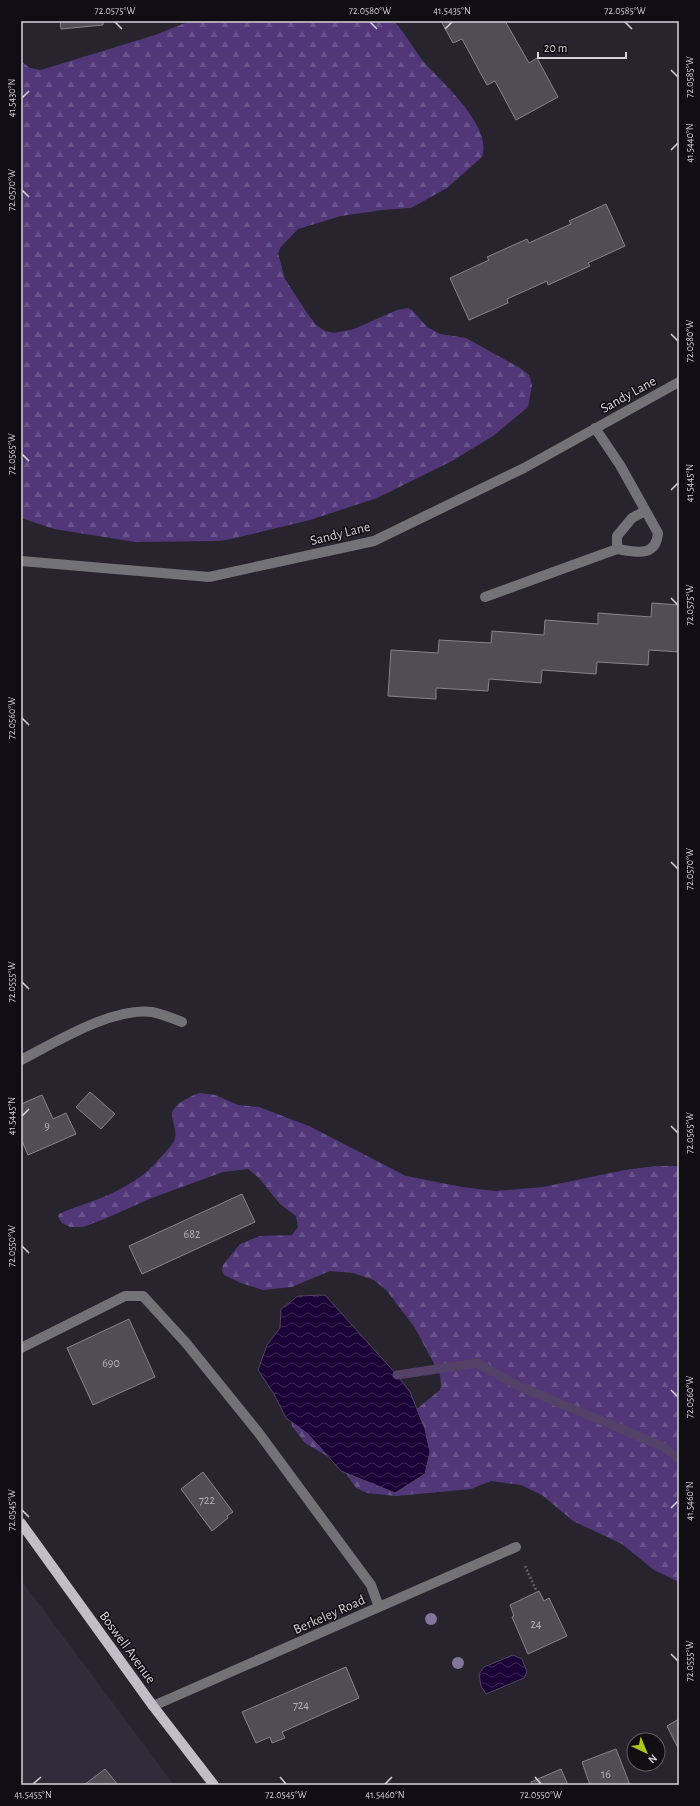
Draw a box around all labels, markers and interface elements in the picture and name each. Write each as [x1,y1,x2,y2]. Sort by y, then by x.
text: 72.0575°W [95,6,135,16]
text: 72.0580°W [349,6,391,16]
text: 41.5435°N [433,6,471,16]
text: 72.0585°W [604,6,646,16]
scale bar [538,34,626,60]
text: 20 m [544,42,567,54]
text: 72.0585°W [685,56,695,98]
text: 41.5430°N [7,79,17,117]
text: 41.5440°N [685,123,695,163]
text: 72.0570°W [7,169,17,211]
text: 72.0580°W [685,320,695,362]
street label: Sandy Lane [598,374,659,416]
text: 72.0565°W [7,433,17,475]
text: 41.5445°N [685,464,695,502]
street label: Sandy Lane [309,520,372,548]
text: 72.0575°W [685,585,695,625]
text: 72.0560°W [7,697,17,739]
text: 72.0570°W [685,848,695,890]
text: 72.0555°W [7,962,17,1002]
text: 41.5445°N [7,1097,17,1135]
text: 72.0565°W [685,1112,695,1154]
house number: 9 [44,1120,50,1132]
text: 72.0550°W [7,1225,17,1267]
house number: 682 [184,1228,201,1240]
house number: 690 [102,1357,120,1369]
text: 72.0560°W [685,1376,695,1418]
text: 41.5460°N [685,1481,695,1521]
text: 72.0545°W [7,1489,17,1531]
house number: 722 [199,1494,215,1506]
street label: Berkeley Road [291,1593,367,1637]
street label: Boswell Avenue [96,1609,158,1686]
house number: 24 [530,1618,542,1630]
text: 72.0555°W [685,1641,695,1681]
house number: 724 [293,1699,309,1711]
north arrow [626,1732,666,1772]
text: N [646,1752,659,1765]
house number: 16 [601,1768,611,1780]
text: 41.5455°N [14,1790,52,1800]
text: 72.0545°W [265,1790,307,1800]
text: 41.5460°N [365,1790,405,1800]
text: 72.0550°W [520,1790,562,1800]

